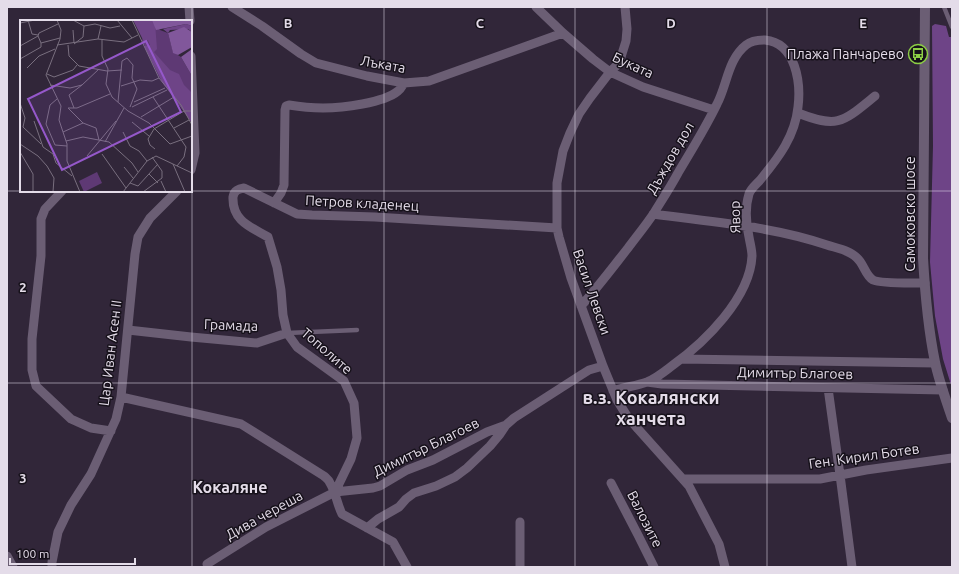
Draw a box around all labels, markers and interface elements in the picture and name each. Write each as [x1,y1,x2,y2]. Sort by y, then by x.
text: B [284,16,293,30]
text: C [476,16,485,30]
text: D [666,16,676,30]
text: E [859,16,867,30]
inset map [20,20,192,192]
bus stop icon: Плажа Панчарево [907,43,929,65]
place label: Плажа Панчарево [787,46,904,62]
street label: Буката [610,49,656,81]
street label: Лъката [359,52,407,76]
street label: Дъждов дол [643,119,697,197]
street label: Самоковско шосе [902,156,918,272]
street label: Петров кладенец [305,192,419,214]
street label: Явор [727,200,743,234]
street label: Васил Левски [570,247,614,337]
text: 2 [19,280,27,294]
street label: Цар Иван Асен II [96,299,124,407]
street label: Грамада [204,316,258,334]
street label: Тополите [298,325,356,377]
street label: Димитър Благоев [737,364,853,382]
district label: в.з. Кокалянски ханчета [582,387,720,428]
street label: Димитър Благоев [370,414,482,480]
street label: Ген. Кирил Ботев [808,440,920,472]
text: 3 [19,471,27,485]
district label: Кокаляне [192,478,268,496]
street label: Дива череша [223,487,305,543]
street label: Валозите [624,488,666,550]
scale bar [10,540,135,566]
text: 100 m [16,547,49,560]

